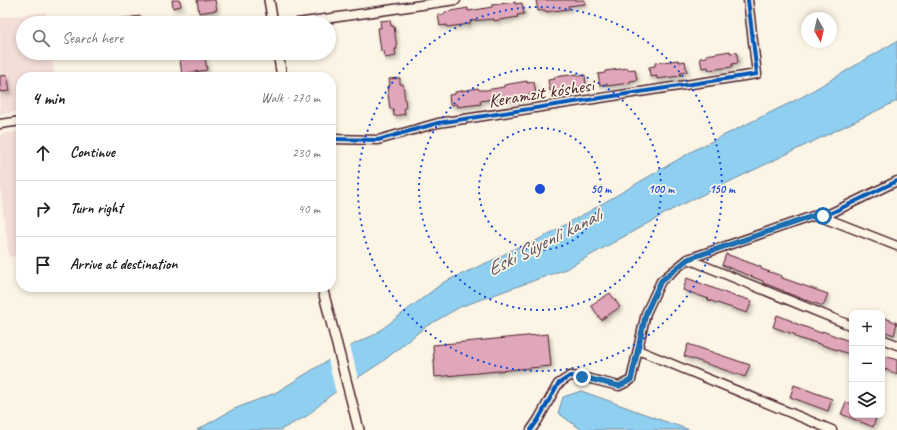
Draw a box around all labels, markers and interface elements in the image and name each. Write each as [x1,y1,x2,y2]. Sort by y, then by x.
north arrow [801,12,837,48]
search box [16,16,336,60]
icon: search [30,27,52,49]
text: Search here [62,29,123,48]
street label: Keramzit kóshesi [487,72,598,113]
text: 4 min [32,88,65,109]
text: Walk · 270 m [261,90,320,106]
icon: ahead [32,142,54,164]
text: Continue [70,143,115,162]
text: 230 m [292,145,320,161]
text: 50 m [591,181,612,197]
text: 100 m [648,181,675,197]
text: 150 m [709,181,736,197]
centre of rings [533,182,547,196]
icon: right [32,198,54,220]
text: Turn right [70,199,123,218]
text: 40 m [298,201,320,217]
water label: Eski Súyenli kanalı [483,201,608,282]
route start [814,207,832,225]
icon: arrive [32,254,54,276]
text: Arrive at destination [70,255,177,274]
map controls [849,310,885,418]
button: + [849,310,885,346]
button: − [849,346,885,382]
route end [573,368,591,386]
button: layers [849,382,885,418]

